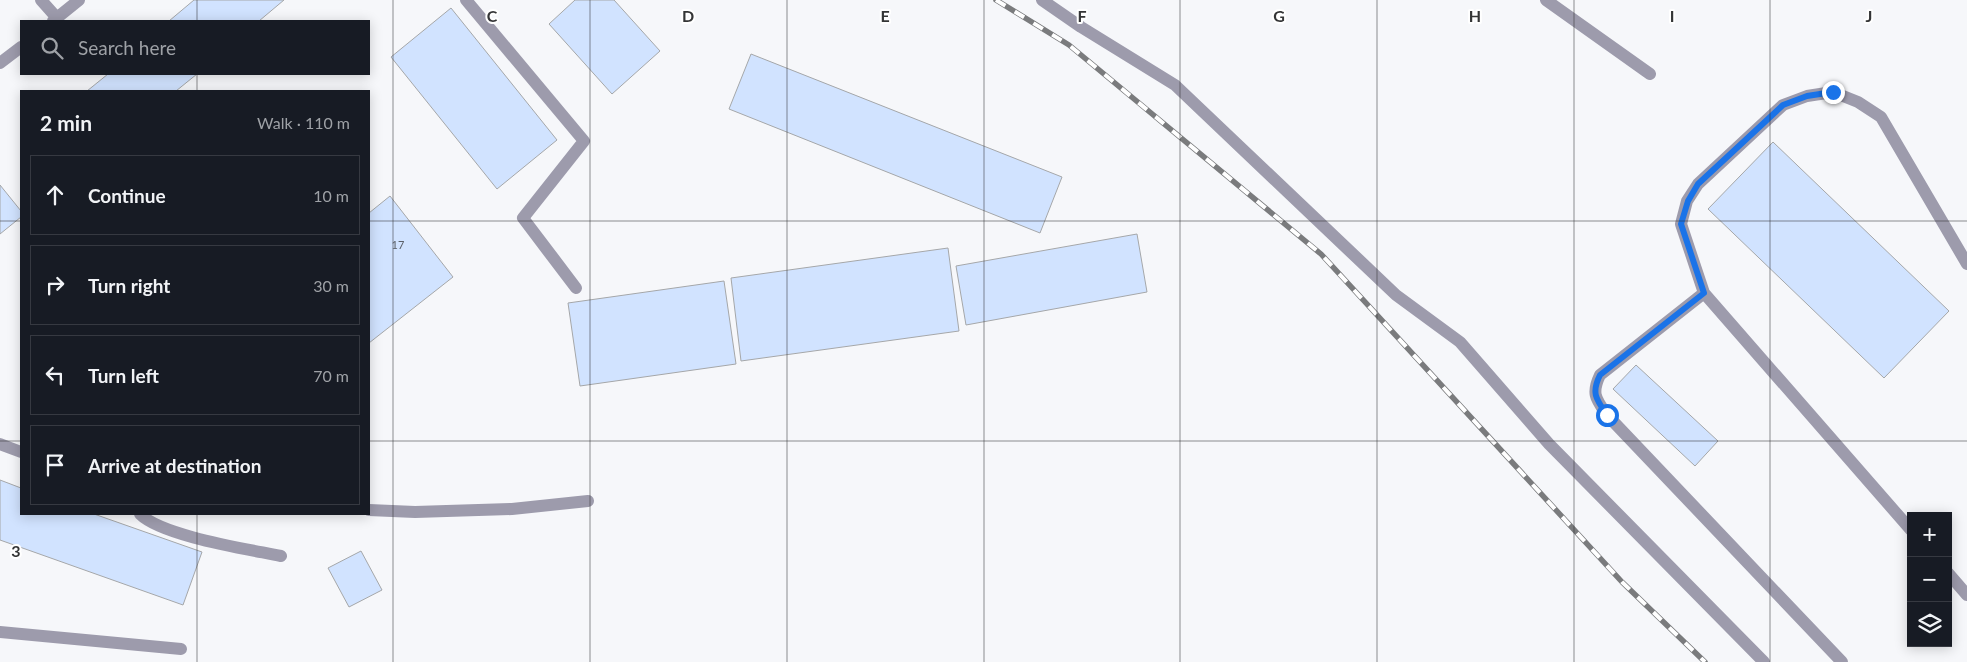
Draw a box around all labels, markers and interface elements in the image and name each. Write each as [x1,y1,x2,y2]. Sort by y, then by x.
text: C [487,6,498,25]
text: D [682,6,694,25]
text: E [880,6,890,25]
text: F [1077,6,1087,25]
text: G [1273,6,1285,25]
text: H [1469,6,1481,25]
text: I [1670,6,1674,25]
text: J [1866,6,1872,25]
search box [20,20,370,75]
icon: search [38,34,66,62]
text: Search here [78,36,176,59]
route end [1822,81,1845,104]
text: 2 min [40,110,92,135]
text: Walk · 110 m [257,113,350,132]
icon: ahead [41,181,69,209]
text: Continue [88,184,166,207]
text: 10 m [313,186,349,205]
house number: 17 [392,238,404,251]
icon: right [41,271,69,299]
text: Turn right [88,274,170,297]
text: 30 m [313,276,349,295]
icon: left [41,361,69,389]
text: Turn left [88,364,159,387]
text: 70 m [313,366,349,385]
route start [1596,404,1619,427]
icon: arrive [41,451,69,479]
text: Arrive at destination [88,454,261,477]
map controls [1907,512,1952,647]
button: + [1907,512,1952,557]
text: 3 [11,541,21,560]
button: − [1907,557,1952,602]
button: layers [1907,602,1952,647]

